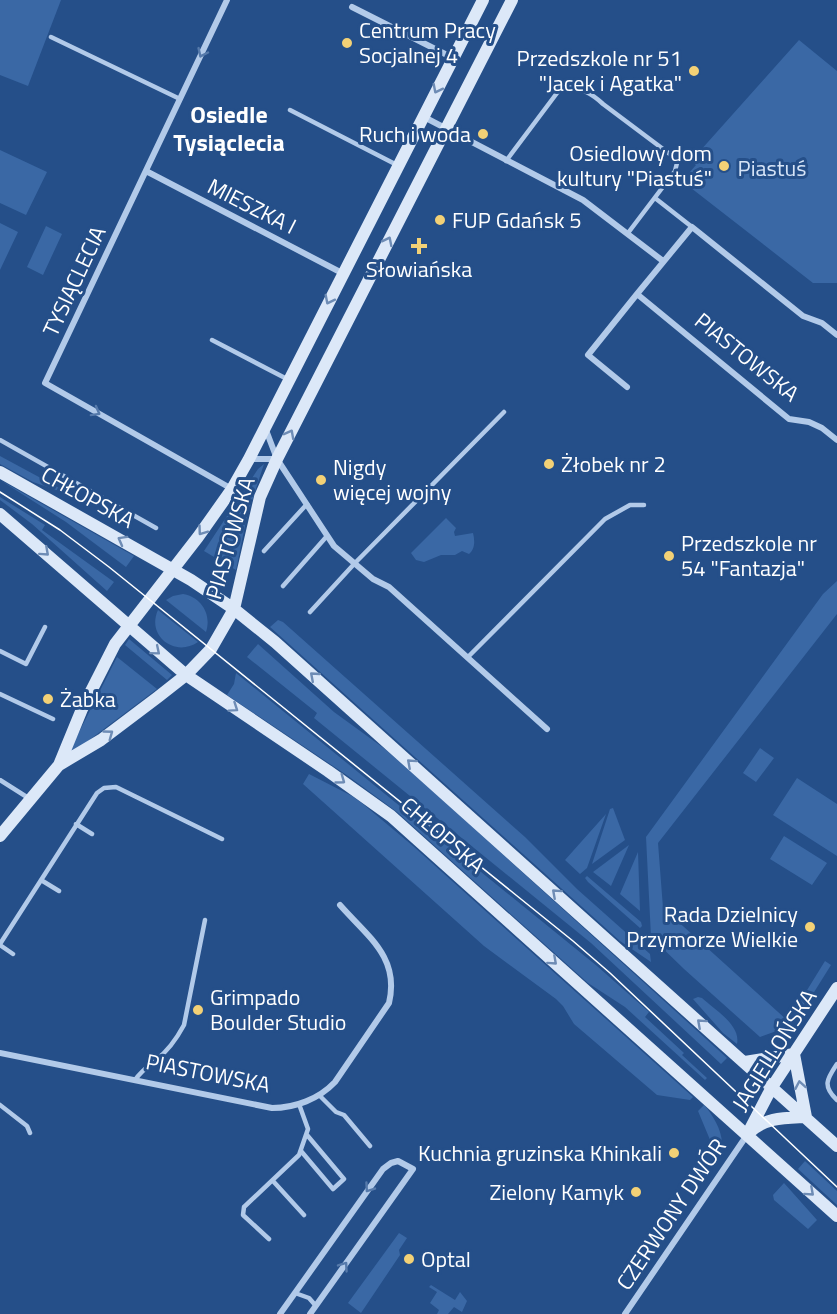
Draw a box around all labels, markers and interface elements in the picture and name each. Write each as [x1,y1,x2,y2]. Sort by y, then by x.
place label: Centrum Pracy Socjalnej 4 [359,13,496,72]
marker: Centrum Pracy Socjalnej 4 [340,36,354,50]
place label: Przedszkole nr 51 "Jacek i Agatka" [517,41,682,100]
one-way arrow [198,46,210,57]
marker: Przedszkole nr 51 "Jacek i Agatka" [687,64,701,78]
one-way arrow [433,83,445,94]
district label: Osiedle Tysiąclecia [173,96,285,160]
place label: Ruch i woda [359,117,471,151]
marker: Ruch i woda [476,127,490,141]
place label: Osiedlowy dom kultury "Piastuś" [557,136,712,195]
park label: Piastuś [738,151,806,185]
marker: Osiedlowy dom kultury "Piastuś" [717,159,731,173]
street label: MIESZKA I [202,169,302,243]
place label: FUP Gdańsk 5 [452,203,582,237]
marker: FUP Gdańsk 5 [433,213,447,227]
street label: TYSIĄCLECIA [34,220,114,342]
one-way arrow [380,237,392,248]
marker: Słowiańska [412,239,426,253]
place label: Słowiańska [366,252,472,286]
one-way arrow [325,294,336,304]
street label: PIASTOWSKA [687,304,807,410]
one-way arrow [90,405,100,416]
one-way arrow [283,430,294,440]
place label: Żłobek nr 2 [561,447,666,481]
place label: Nigdy więcej wojny [333,450,452,509]
street label: CHŁOPSKA [35,457,141,537]
marker: Żłobek nr 2 [542,457,556,471]
street label: PIASTOWSKA [196,473,264,603]
marker: Nigdy więcej wojny [314,473,328,487]
one-way arrow [198,525,209,536]
place label: Przedszkole nr 54 "Fantazja" [681,526,817,585]
one-way arrow [118,536,128,547]
one-way arrow [38,545,49,556]
marker: Przedszkole nr 54 "Fantazja" [662,549,676,563]
one-way arrow [149,644,160,655]
one-way arrow [310,672,320,683]
place label: Żabka [60,682,116,716]
marker: Żabka [41,692,55,706]
one-way arrow [228,700,238,712]
one-way arrow [102,730,113,741]
one-way arrow [407,759,418,770]
one-way arrow [335,773,346,784]
street label: CHŁOPSKA [393,789,493,881]
one-way arrow [552,889,563,900]
place label: Rada Dzielnicy Przymorze Wielkie [626,897,798,956]
marker: Rada Dzielnicy Przymorze Wielkie [803,920,817,934]
one-way arrow [547,954,557,965]
place label: Grimpado Boulder Studio [210,980,346,1039]
street label: JAGIELLOŃSKA [723,983,825,1117]
marker: Grimpado Boulder Studio [191,1003,205,1017]
one-way arrow [697,1019,708,1030]
street label: PIASTOWSKA [143,1044,273,1102]
one-way arrow [794,1081,807,1091]
street label: CZERWONY DWÓR [607,1131,735,1297]
place label: Kuchnia gruzinska Khinkali [418,1136,662,1170]
marker: Kuchnia gruzinska Khinkali [667,1146,681,1160]
place label: Zielony Kamyk [489,1175,624,1209]
one-way arrow [365,1182,376,1193]
marker: Zielony Kamyk [629,1185,643,1199]
one-way arrow [803,1185,814,1196]
place label: Optal [421,1242,471,1276]
marker: Optal [402,1252,416,1266]
one-way arrow [337,1262,348,1273]

